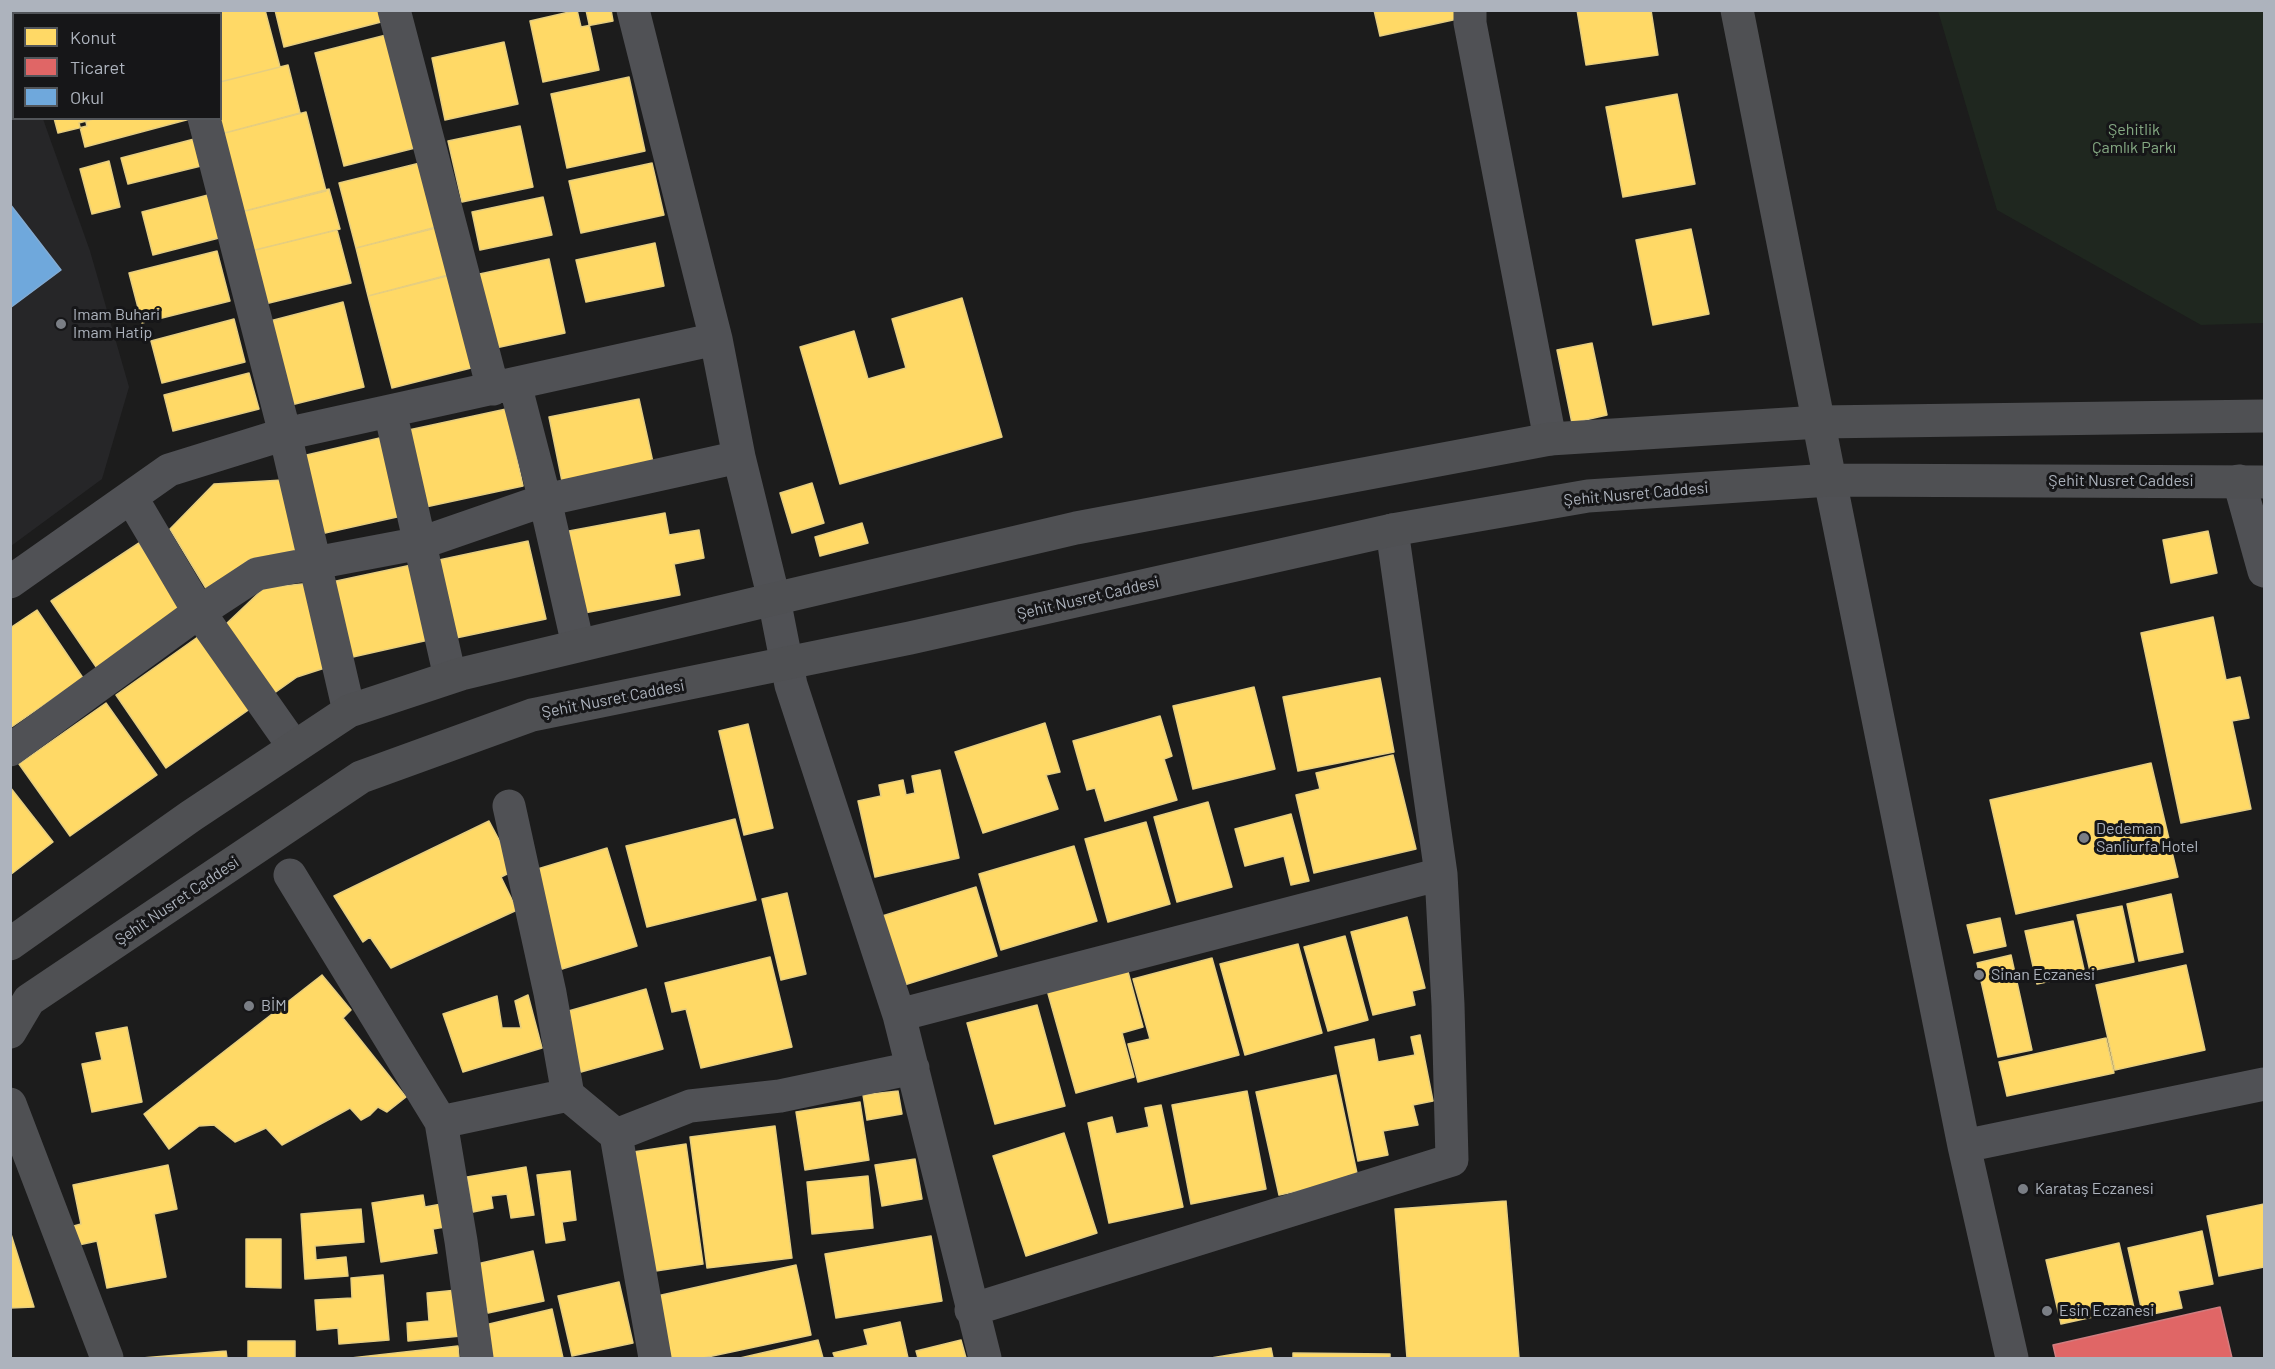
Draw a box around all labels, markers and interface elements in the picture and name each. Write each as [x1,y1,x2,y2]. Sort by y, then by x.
legend [12,12,222,120]
text: Konut [70,26,116,48]
text: Ticaret [70,56,126,78]
text: Okul [70,86,104,108]
park label: Şehitlik Çamlık Parkı [2092,120,2176,158]
place label: Imam Buhari Imam Hatip [73,305,160,343]
marker: Imam Buhari Imam Hatip [54,317,68,331]
street label: Şehit Nusret Caddesi [2048,471,2194,491]
street label: Şehit Nusret Caddesi [1563,478,1709,510]
street label: Şehit Nusret Caddesi [1015,572,1161,624]
street label: Şehit Nusret Caddesi [540,676,686,722]
place label: Dedeman Sanliurfa Hotel [2096,819,2198,857]
marker: Dedeman Sanliurfa Hotel [2077,831,2091,845]
street label: Şehit Nusret Caddesi [111,852,243,950]
place label: Sinan Eczanesi [1991,965,2095,985]
marker: Sinan Eczanesi [1972,968,1986,982]
place label: BİM [261,996,287,1016]
marker: BİM [242,999,256,1013]
place label: Karataş Eczanesi [2035,1179,2154,1199]
marker: Karataş Eczanesi [2016,1182,2030,1196]
place label: Esin Eczanesi [2059,1301,2154,1321]
marker: Esin Eczanesi [2040,1304,2054,1318]

